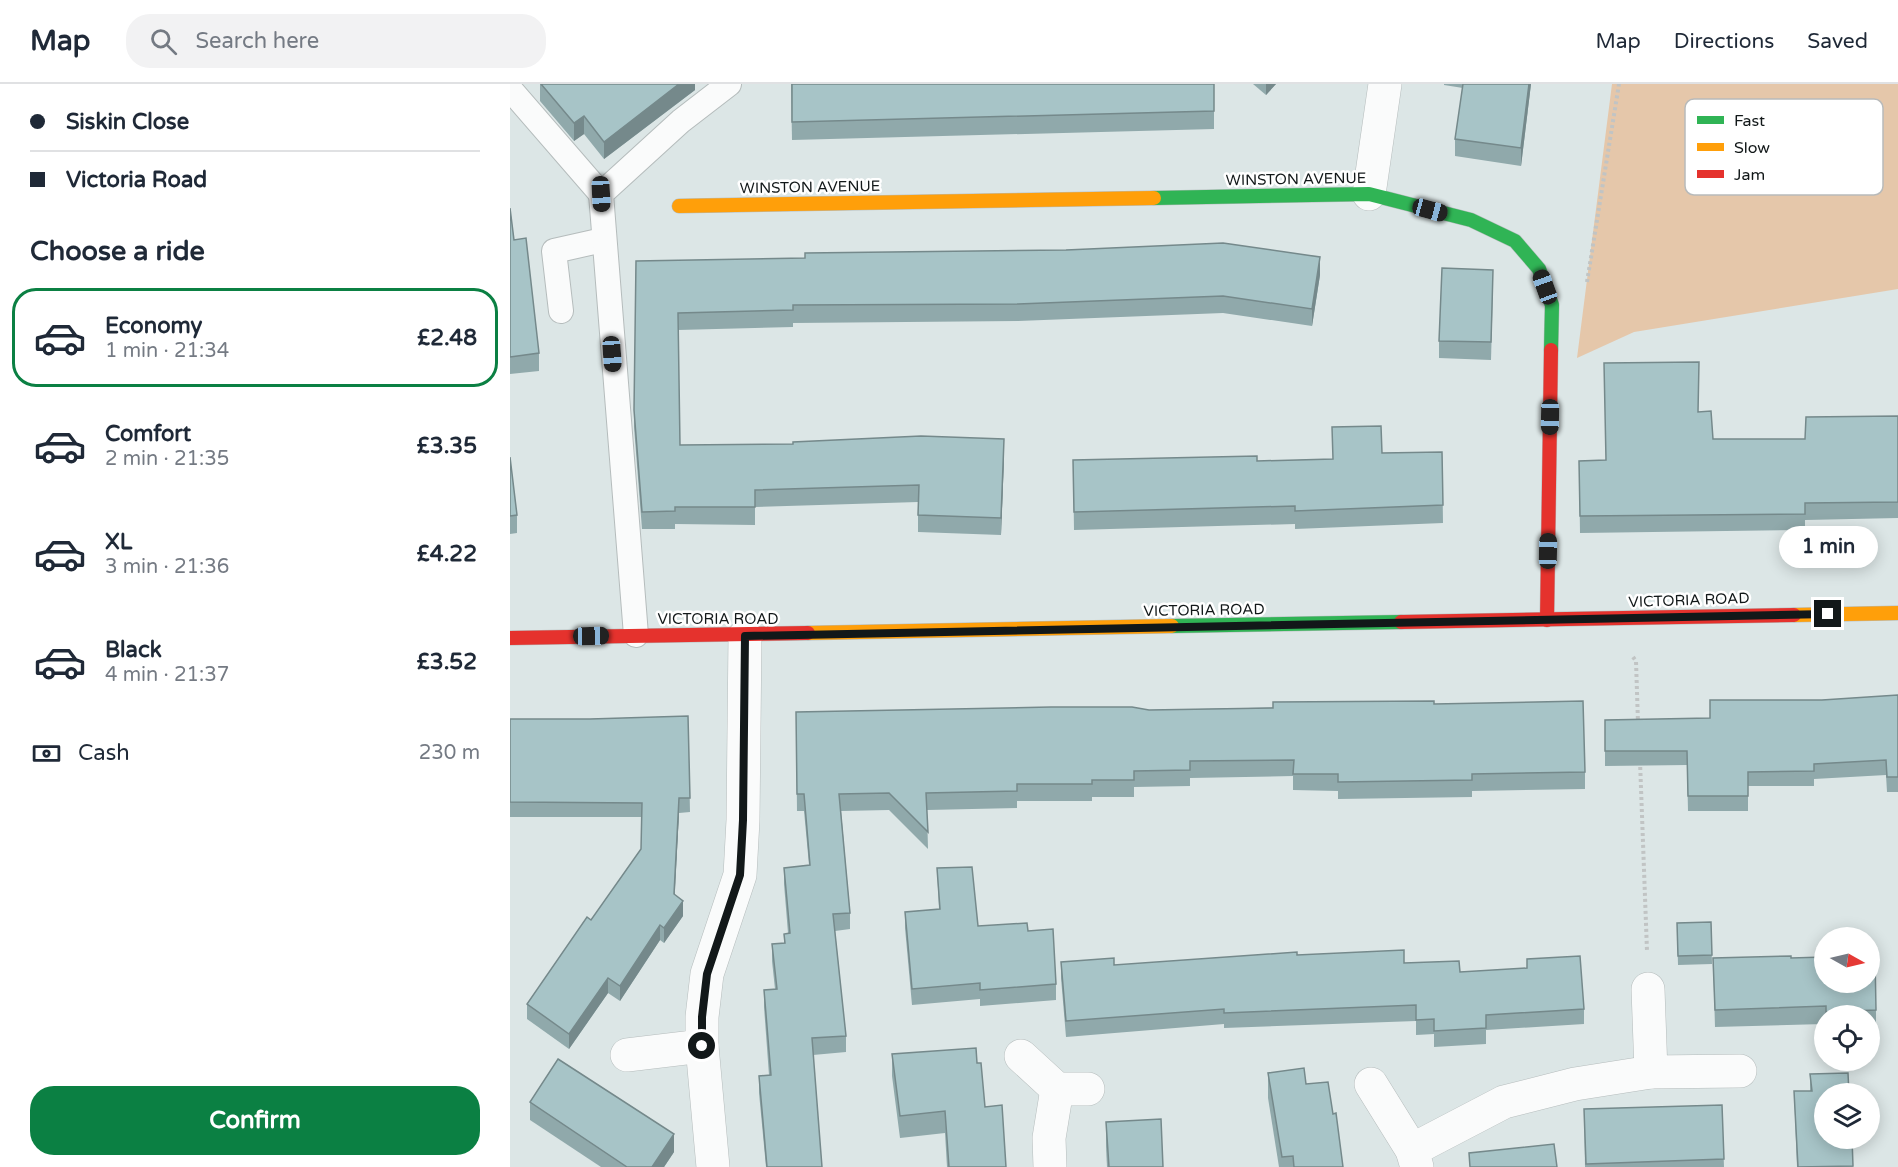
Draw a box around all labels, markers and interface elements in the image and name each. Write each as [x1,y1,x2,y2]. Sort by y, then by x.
search box [126,14,546,68]
text: Map [30,24,90,58]
icon: search [147,25,180,58]
text: Search here [195,28,319,54]
text: Map [1595,29,1641,54]
text: Directions [1674,29,1774,54]
text: Saved [1807,29,1868,54]
legend [1685,99,1883,195]
text: Siskin Close [66,109,189,135]
text: Fast [1734,111,1765,131]
text: Slow [1734,138,1770,158]
text: Jam [1734,165,1765,185]
text: Victoria Road [66,167,207,193]
street label: WINSTON AVENUE [1226,169,1366,189]
car [591,176,611,212]
street label: WINSTON AVENUE [740,177,880,197]
car [1410,197,1450,223]
text: Choose a ride [30,235,205,268]
car [1530,267,1560,307]
icon: car [33,311,87,365]
text: Economy [105,313,202,339]
text: £2.48 [417,325,477,351]
car [602,335,622,373]
text: 1 min · 21:34 [105,339,229,363]
car [1541,399,1559,435]
icon: car [33,419,87,473]
text: Comfort [105,421,191,447]
text: £3.35 [417,433,477,459]
text: 2 min · 21:35 [105,447,229,471]
icon: car [33,527,87,581]
callout: 1 min [1778,527,1878,569]
text: XL [105,529,132,555]
car [1539,533,1557,569]
text: 1 min [1802,535,1855,559]
text: £4.22 [417,541,477,567]
text: 3 min · 21:36 [105,555,229,579]
street label: VICTORIA ROAD [1628,589,1750,611]
street label: VICTORIA ROAD [1143,600,1265,620]
route end [1814,600,1841,627]
street label: VICTORIA ROAD [657,610,779,628]
car [573,627,609,645]
icon: car [33,635,87,689]
text: Black [105,637,162,663]
text: £3.52 [417,649,477,675]
text: 4 min · 21:37 [105,663,229,687]
icon: cash [30,737,63,770]
text: Cash [78,740,130,766]
text: 230 m [419,741,480,765]
north arrow [1814,927,1880,993]
map controls [1814,927,1880,1149]
button: locate [1814,1005,1880,1071]
route start [688,1032,715,1059]
button: layers [1814,1083,1880,1149]
button: Confirm [30,1086,480,1155]

